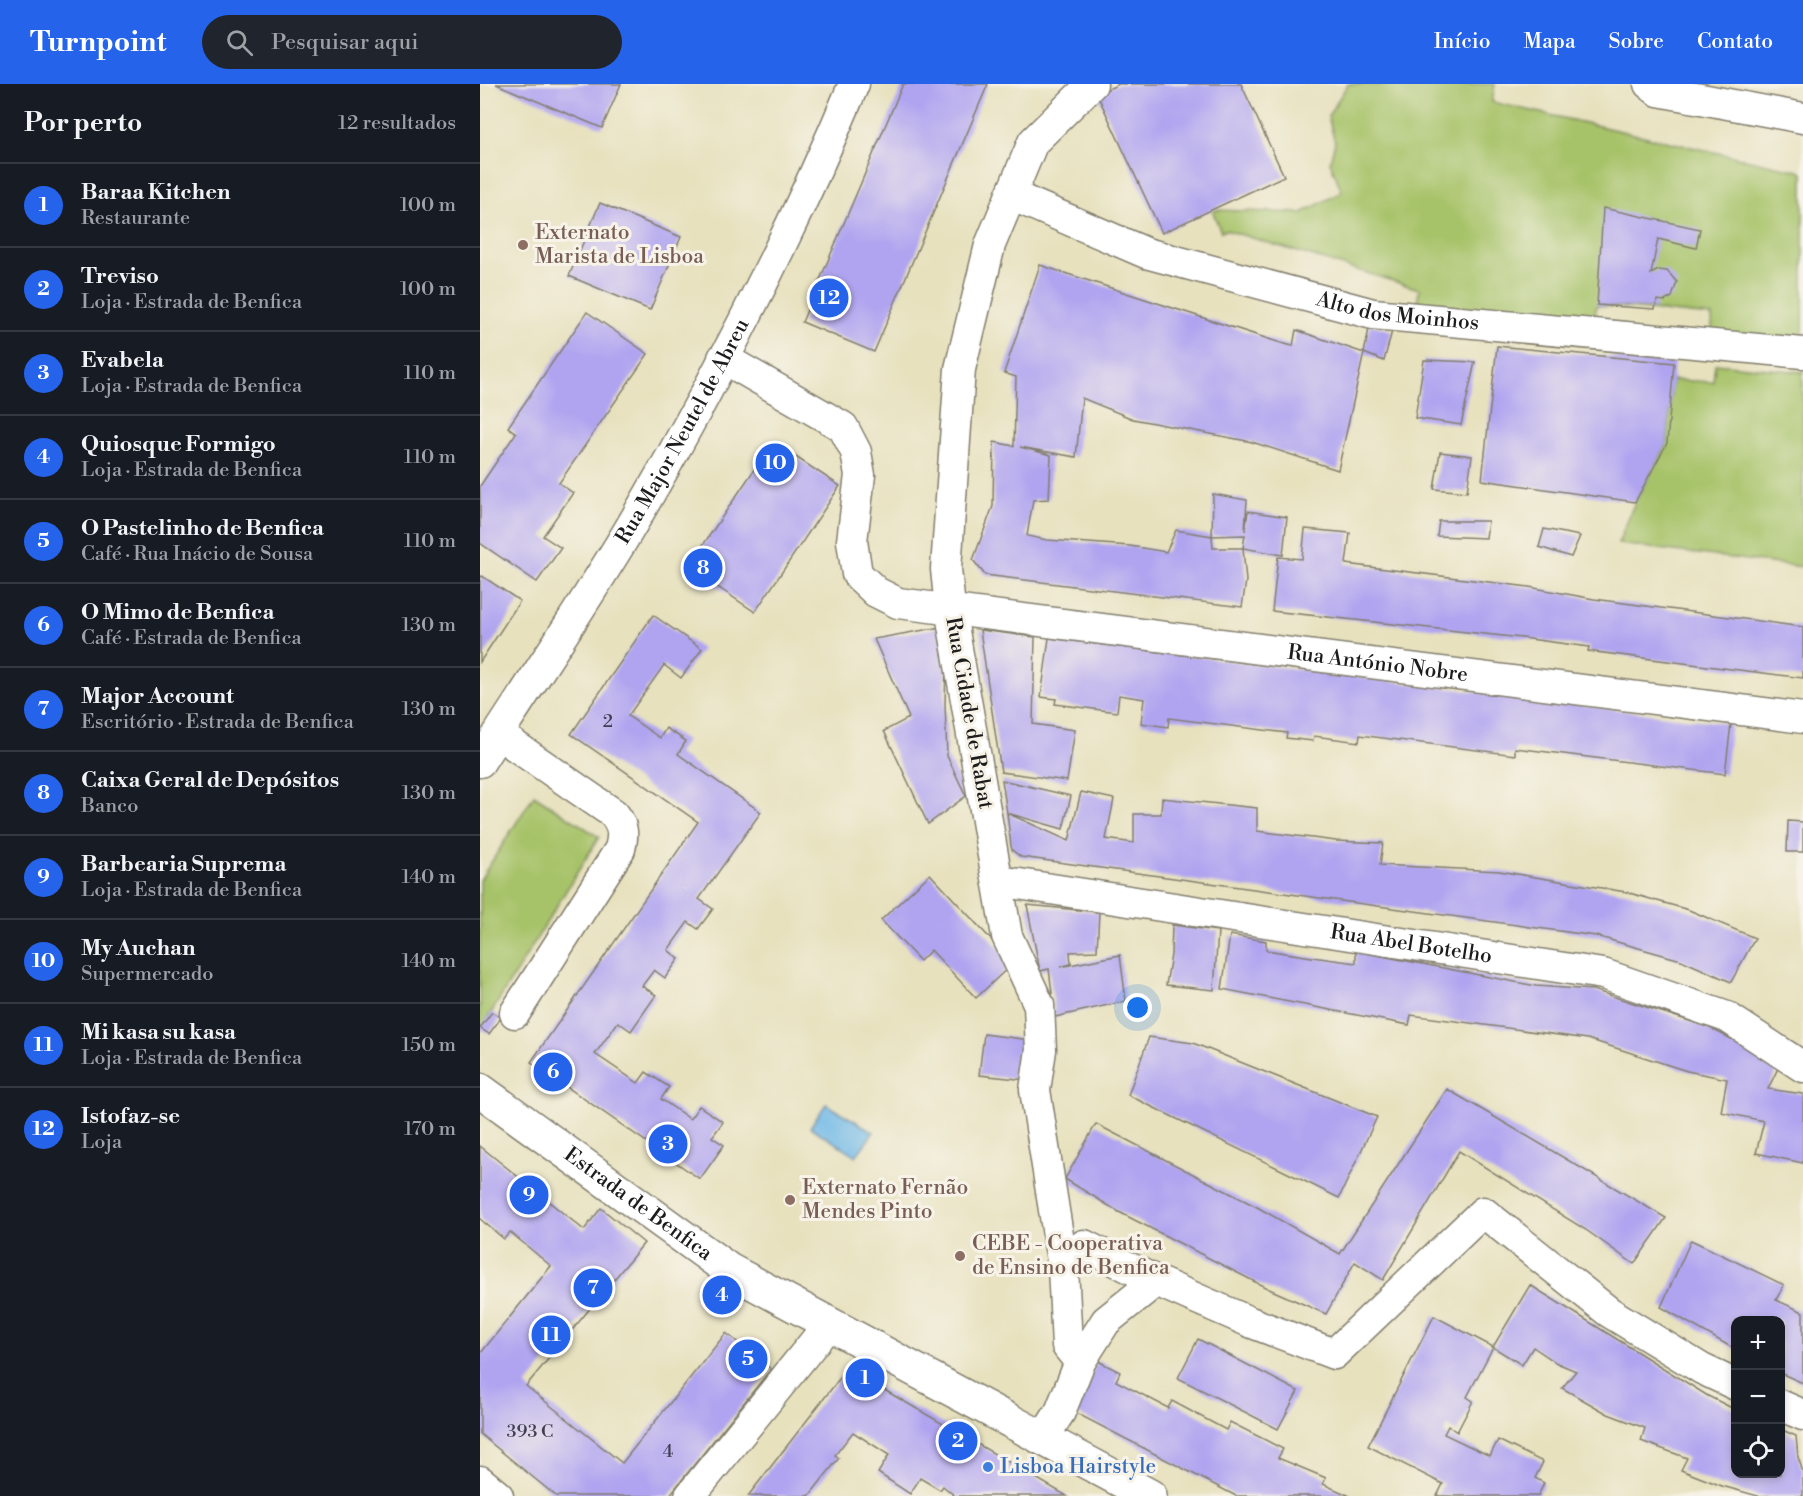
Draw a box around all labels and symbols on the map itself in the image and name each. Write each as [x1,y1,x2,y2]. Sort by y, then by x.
place label: Externato Marista de Lisboa [535,220,704,270]
marker: Externato Marista de Lisboa [516,238,530,252]
pin: 12 [810,276,848,320]
street label: Alto dos Moinhos [1312,286,1480,337]
street label: Rua Major Neutel de Abreu [610,314,755,549]
pin: 10 [756,440,794,485]
pin: 8 [684,546,722,590]
street label: Rua Cidade de Rabat [939,615,999,812]
street label: Rua António Nobre [1286,640,1469,688]
house number: 2 [603,710,613,733]
street label: Rua Abel Botelho [1328,919,1494,970]
your location [1123,993,1152,1022]
pin: 6 [534,1050,572,1094]
pin: 3 [648,1122,687,1166]
street label: Estrada de Benfica [559,1142,718,1267]
pin: 9 [509,1172,548,1218]
place label: Externato Fernão Mendes Pinto [802,1175,968,1225]
marker: Externato Fernão Mendes Pinto [783,1193,797,1207]
place label: CEBE - Cooperativa de Ensino de Benfica [972,1231,1170,1281]
marker: CEBE - Cooperativa de Ensino de Benfica [953,1249,967,1263]
pin: 7 [574,1266,612,1310]
pin: 4 [702,1272,742,1318]
pin: 11 [532,1312,570,1358]
pin: 5 [728,1336,768,1382]
pin: 1 [846,1356,884,1400]
pin: 2 [938,1418,978,1464]
house number: 393 C [507,1420,553,1443]
house number: 4 [663,1440,674,1463]
place label: Lisboa Hairstyle [1000,1454,1156,1480]
marker: Lisboa Hairstyle [981,1460,995,1474]

